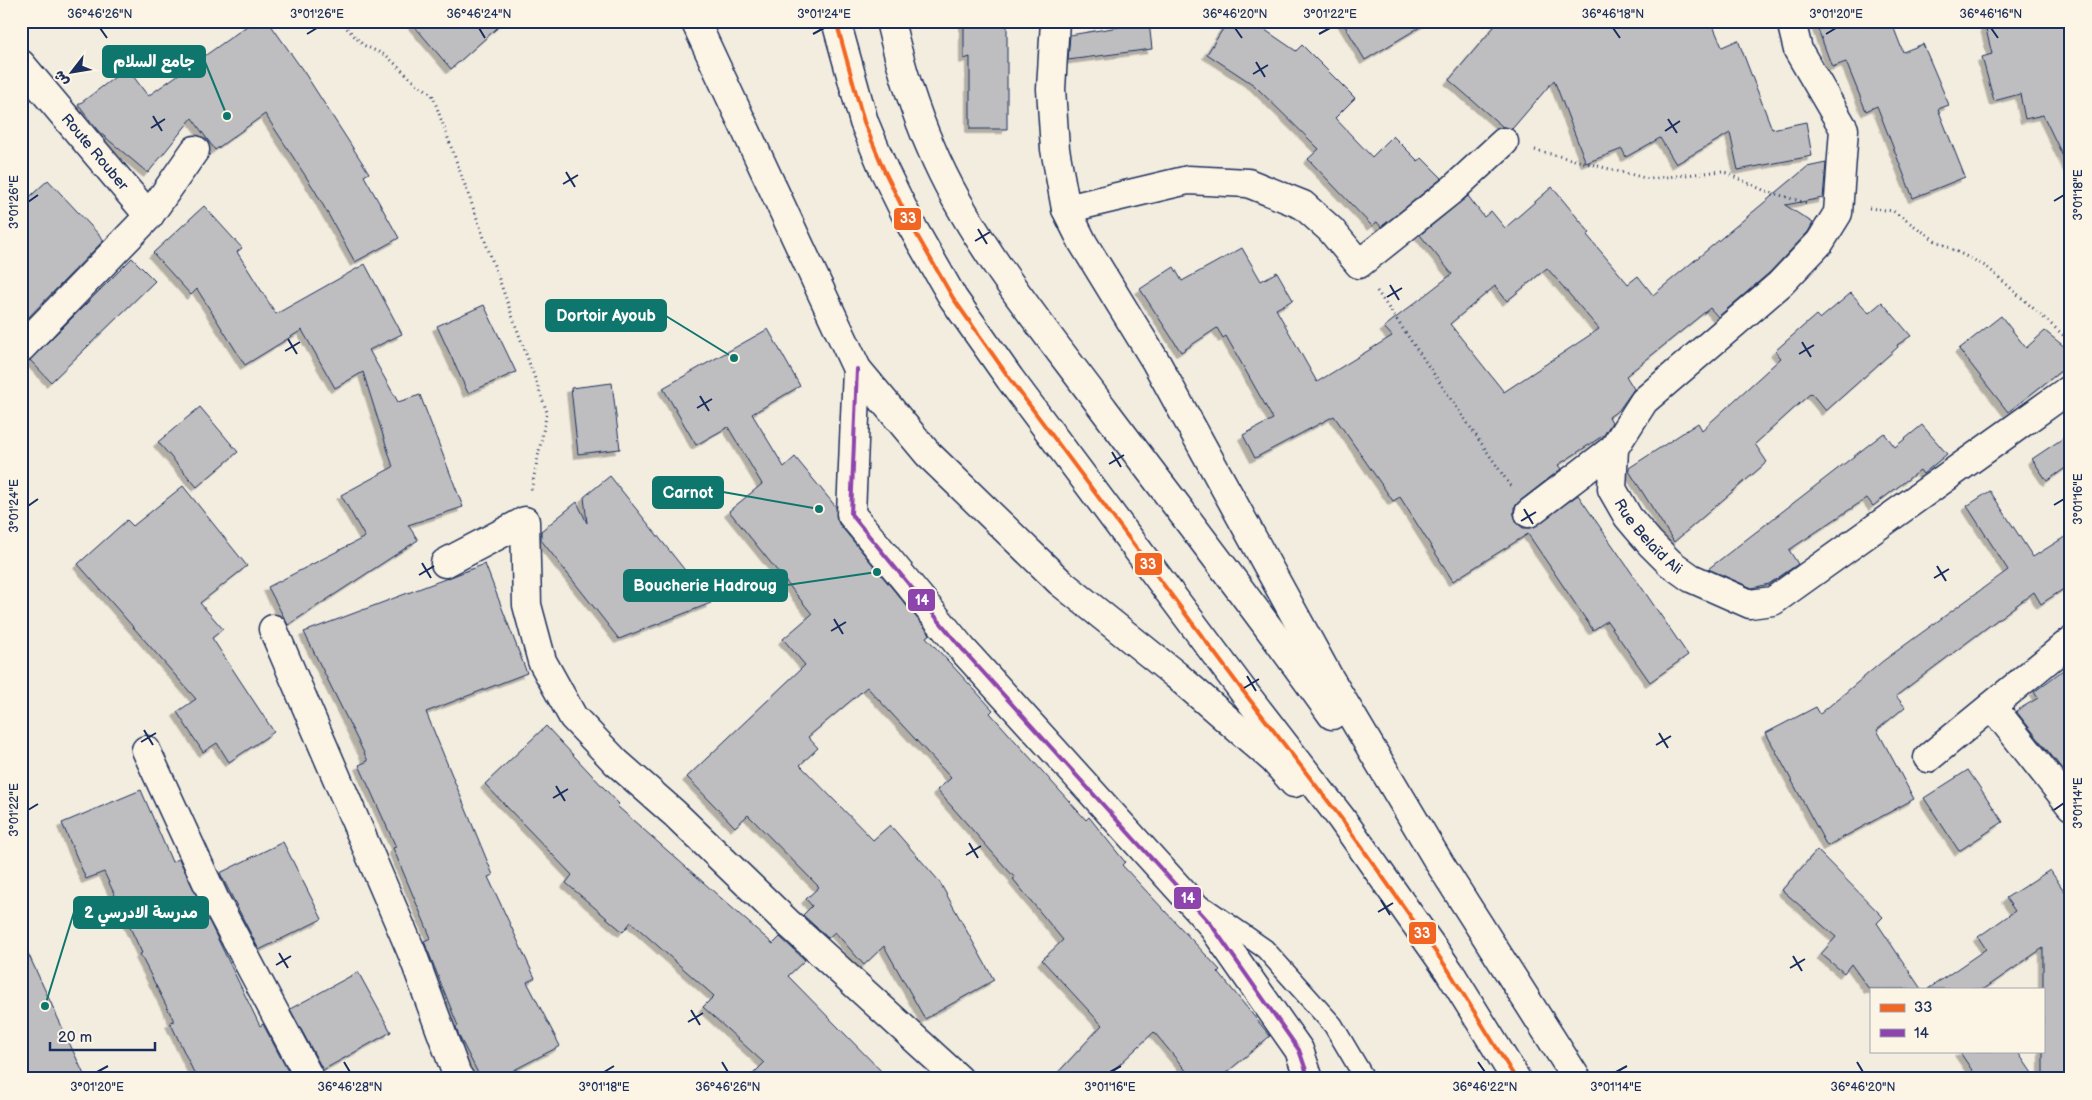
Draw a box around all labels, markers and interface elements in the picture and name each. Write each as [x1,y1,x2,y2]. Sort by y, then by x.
text: 36°46'26"N [67,7,133,22]
text: 3°01'26"E [290,7,344,22]
text: 36°46'24"N [446,7,512,22]
text: 3°01'24"E [797,7,851,22]
text: 36°46'20"N [1203,7,1267,22]
text: 3°01'22"E [1303,7,1357,22]
text: 36°46'18"N [1582,7,1644,22]
text: 3°01'20"E [1809,7,1863,22]
text: 36°46'16"N [1960,7,2022,22]
callout: جامع السلام [103,46,205,77]
north arrow [48,48,98,98]
text: جامع السلام [113,53,195,74]
text: ش [50,67,73,89]
street label: Route Rouber [57,110,133,195]
text: 3°01'18"E [2071,169,2086,221]
text: 3°01'26"E [7,175,22,229]
line badge: 33 [893,207,922,231]
text: 33 [900,210,916,227]
callout: Dortoir Ayoub [546,300,666,331]
text: Dortoir Ayoub [556,307,656,326]
text: 3°01'16"E [2071,473,2086,525]
callout: Carnot [653,477,723,508]
text: 3°01'24"E [7,479,22,533]
text: Carnot [663,484,714,503]
street label: Rue Belaïd Ali [1610,496,1686,579]
line badge: 33 [1134,552,1163,576]
text: 33 [1140,556,1156,573]
callout: Boucherie Hadroug [624,570,787,601]
text: Boucherie Hadroug [633,577,777,596]
line badge: 14 [907,588,936,612]
text: 14 [915,592,930,609]
text: 3°01'14"E [2071,777,2086,829]
text: 3°01'22"E [7,783,22,837]
line badge: 14 [1173,886,1202,910]
text: 14 [1181,890,1196,907]
callout: مدرسة الادرسي 2 [74,897,208,928]
text: مدرسة الادرسي 2 [84,904,198,927]
line badge: 33 [1408,921,1437,945]
text: 33 [1414,925,1430,942]
legend [1870,988,2044,1052]
text: 33 [1914,998,1932,1017]
scale bar [50,1020,155,1052]
text: 14 [1914,1024,1929,1043]
text: 20 m [58,1028,92,1047]
text: 3°01'20"E [70,1080,124,1095]
text: 36°46'28"N [318,1080,382,1095]
text: 3°01'18"E [578,1080,630,1095]
text: 36°46'26"N [695,1080,761,1095]
text: 3°01'16"E [1084,1080,1136,1095]
text: 36°46'22"N [1452,1080,1518,1095]
text: 3°01'14"E [1590,1080,1642,1095]
text: 36°46'20"N [1831,1080,1895,1095]

